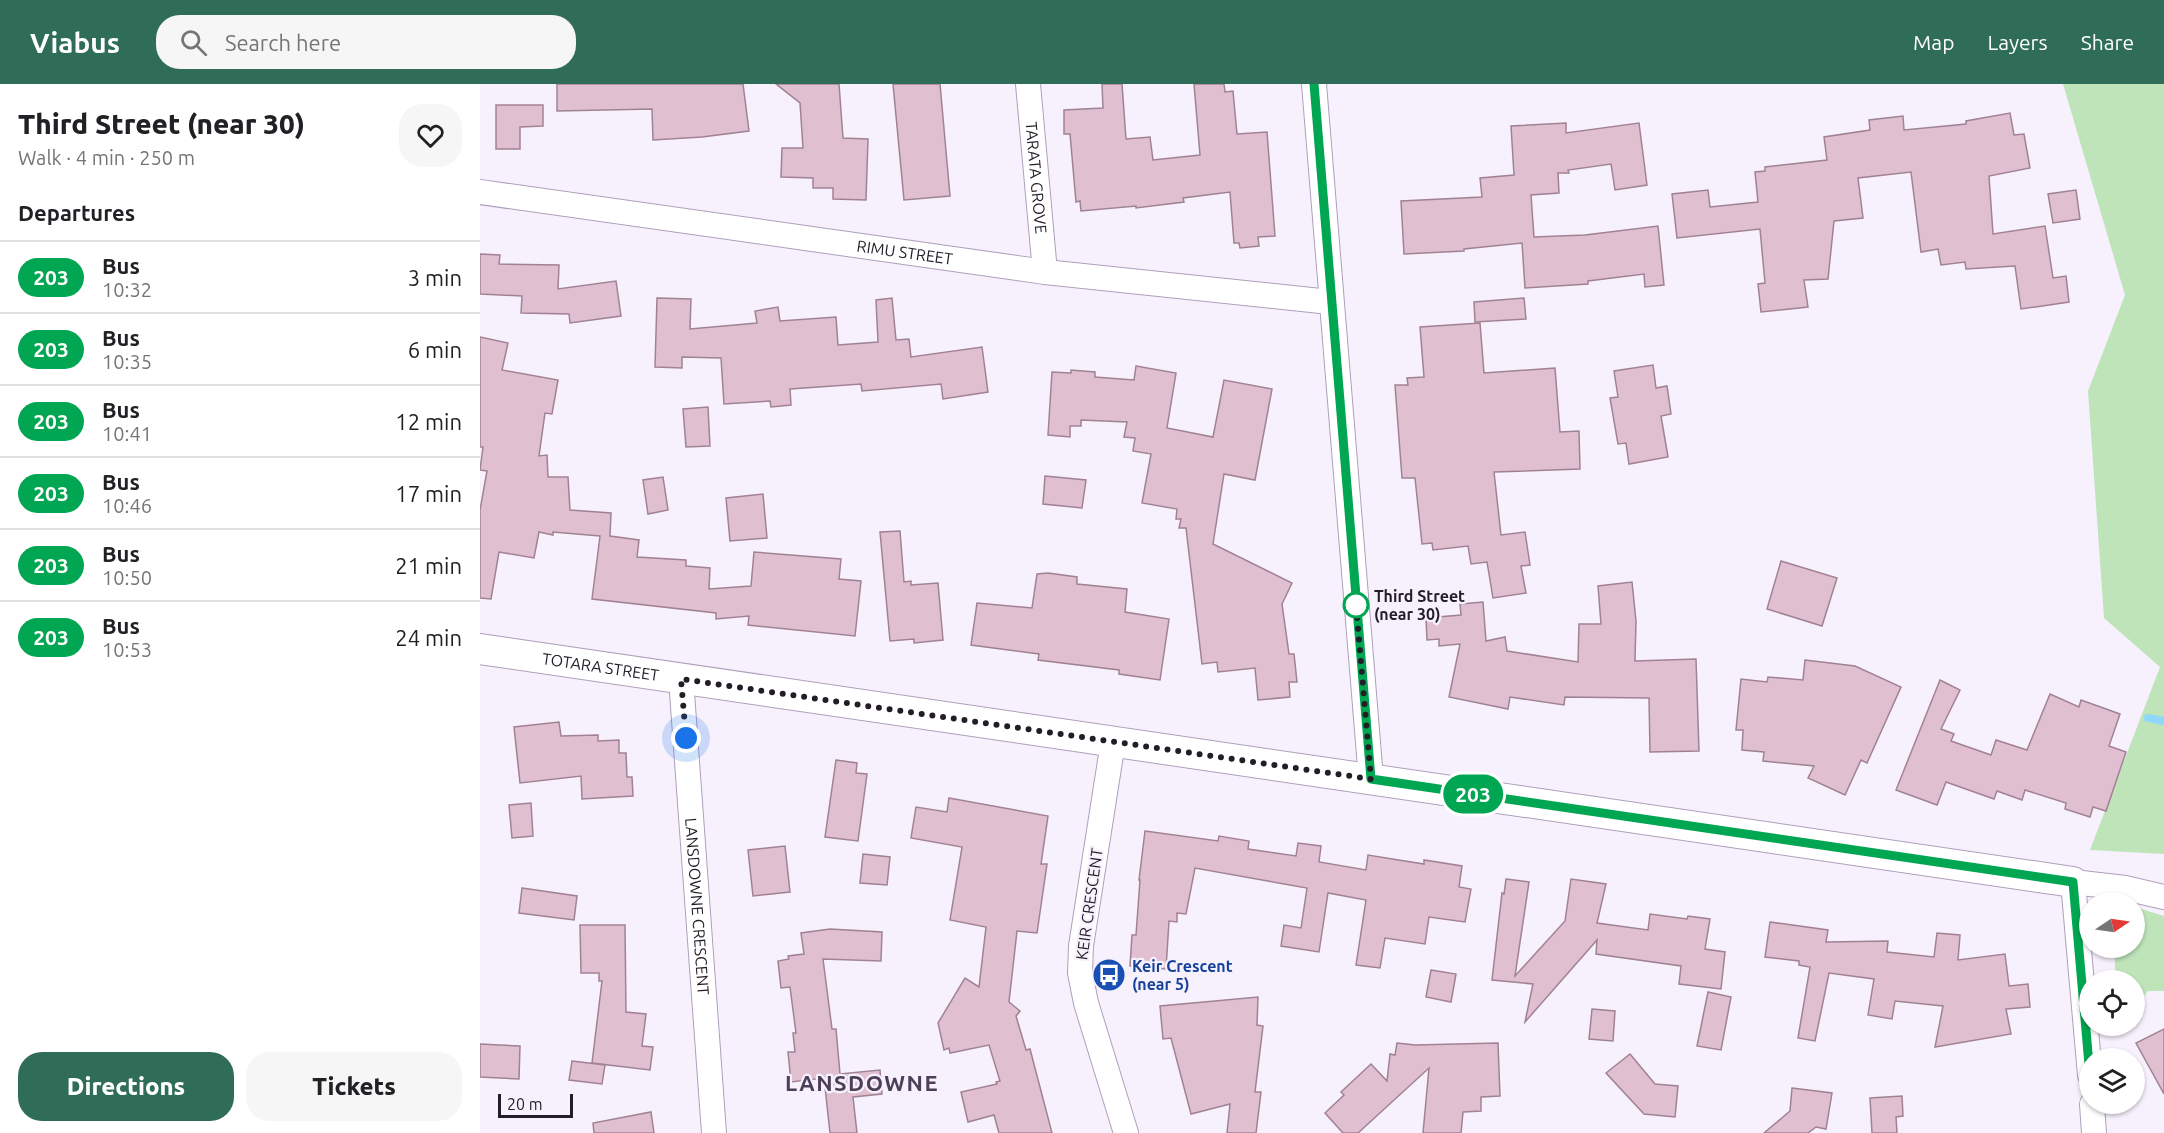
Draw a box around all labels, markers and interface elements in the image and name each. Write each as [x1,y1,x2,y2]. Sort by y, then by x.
search box [156,15,576,69]
icon: search [177,26,210,59]
text: Viabus [30,27,120,58]
text: Search here [225,30,341,55]
text: Map [1913,30,1954,54]
text: Layers [1987,30,2048,54]
text: Share [2081,30,2134,54]
button: heart [399,104,462,167]
text: Third Street (near 30) [18,108,305,139]
street label: TARATA GROVE [1022,121,1050,234]
text: Walk · 4 min · 250 m [18,146,195,169]
text: Departures [18,200,135,225]
street label: RIMU STREET [856,236,954,268]
text: Bus [102,253,140,278]
text: 203 [33,265,69,289]
text: 3 min [408,265,462,290]
text: 10:32 [102,278,152,301]
text: Bus [102,325,140,350]
text: 203 [33,337,69,361]
text: 6 min [408,337,462,362]
text: 10:35 [102,350,152,373]
text: Bus [102,397,140,422]
text: 203 [33,409,69,433]
text: 12 min [395,409,462,434]
text: 10:41 [102,422,152,445]
text: Bus [102,469,140,494]
text: 203 [33,481,69,505]
text: 17 min [395,481,462,506]
text: 10:46 [102,494,152,517]
text: Bus [102,541,140,566]
text: 203 [33,553,69,577]
text: 21 min [395,553,462,578]
text: 10:50 [102,566,152,589]
place label: Third Street (near 30) [1374,587,1465,624]
marker: Third Street (near 30) [1343,592,1369,618]
text: Bus [102,613,140,638]
text: 203 [33,625,69,649]
text: 24 min [395,625,462,650]
text: 10:53 [102,638,152,661]
street label: TOTARA STREET [541,649,660,684]
your location [671,723,701,753]
line badge: 203 [1438,774,1508,814]
text: 203 [1455,782,1491,806]
street label: LANSDOWNE CRESCENT [682,817,713,996]
street label: KEIR CRESCENT [1072,847,1106,961]
north arrow [2079,892,2145,958]
map controls [2079,892,2145,1114]
bus stop icon: Keir Crescent (near 5) [1091,957,1127,993]
place label: Keir Crescent (near 5) [1132,957,1233,994]
button: locate [2079,970,2145,1036]
button: layers [2079,1048,2145,1114]
button: Directions [18,1052,234,1121]
button: Tickets [246,1052,462,1121]
district label: LANSDOWNE [785,1070,939,1095]
scale bar [498,1091,573,1118]
text: 20 m [507,1095,543,1113]

